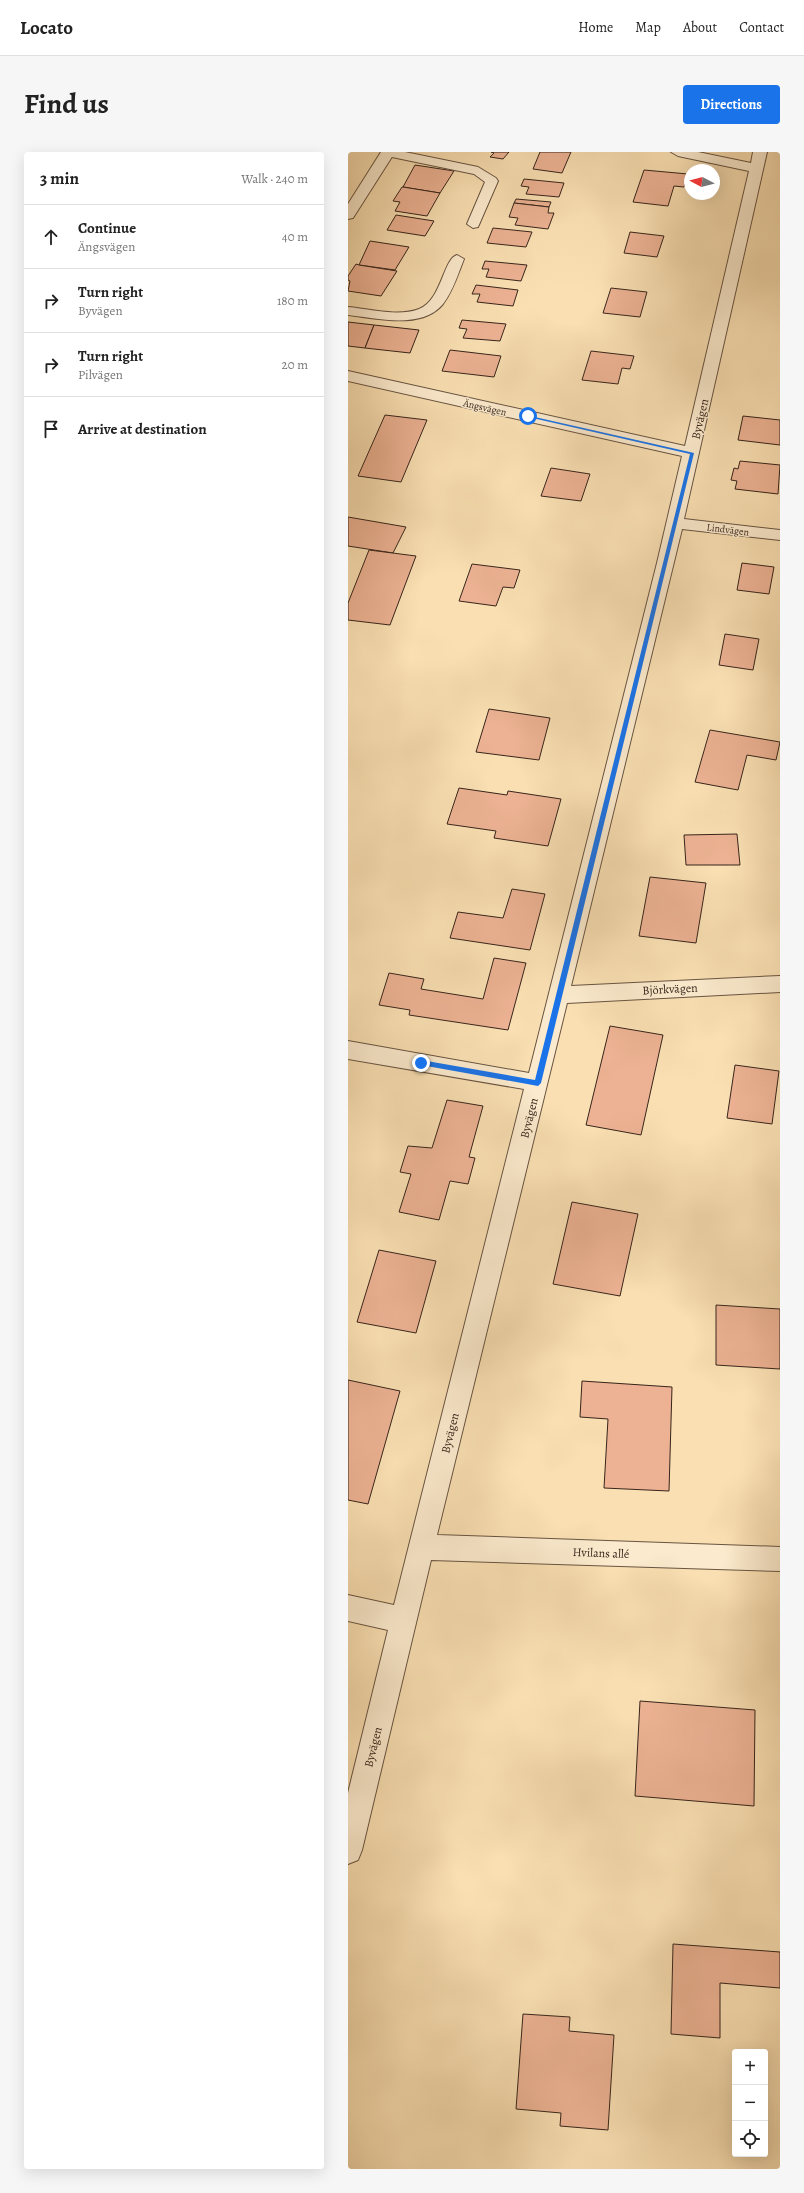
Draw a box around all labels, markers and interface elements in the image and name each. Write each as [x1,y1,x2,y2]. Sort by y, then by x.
text: Locato [20,15,73,41]
text: Home [578,18,613,37]
text: Map [635,18,661,37]
text: About [683,18,717,37]
text: Contact [739,18,784,37]
text: Find us [24,85,109,123]
button: Directions [683,85,780,124]
north arrow [684,164,720,200]
text: 3 min [40,167,79,190]
text: Walk · 240 m [241,170,308,187]
text: Continue [78,218,136,238]
icon: ahead [40,226,62,248]
text: 40 m [282,228,308,245]
text: Ängsvägen [78,238,135,255]
text: Turn right [78,282,143,302]
icon: right [40,290,62,312]
text: 180 m [277,292,308,309]
text: Byvägen [78,302,123,319]
text: Turn right [78,346,143,366]
icon: right [40,354,62,376]
text: 20 m [282,356,308,373]
text: Pilvägen [78,366,123,383]
street label: Ängsvägen [461,396,508,419]
street label: Byvägen [688,397,713,441]
route start [519,407,537,425]
icon: arrive [40,418,62,440]
text: Arrive at destination [78,419,207,439]
street label: Lindvägen [706,520,750,539]
street label: Björkvägen [642,980,699,998]
route end [412,1054,430,1072]
street label: Byvägen [516,1096,542,1140]
street label: Byvägen [437,1411,463,1455]
street label: Hvilans allé [572,1544,630,1562]
street label: Byvägen [360,1725,386,1769]
map controls [732,2049,768,2157]
button: + [732,2049,768,2085]
button: − [732,2085,768,2121]
button: locate [732,2121,768,2157]

